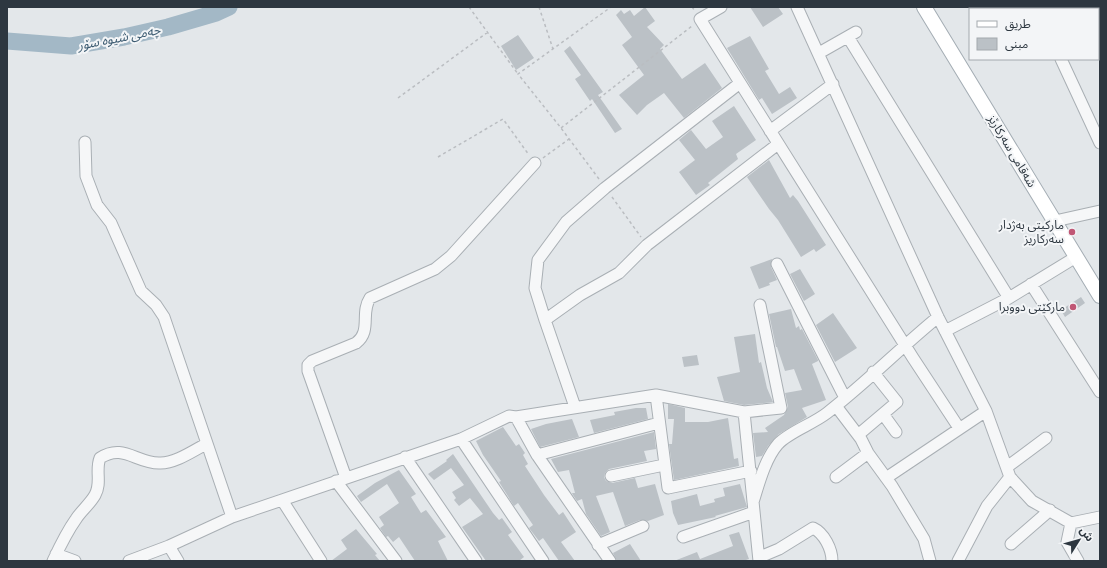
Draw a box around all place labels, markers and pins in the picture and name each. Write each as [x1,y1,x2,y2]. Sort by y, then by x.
place label: مارکیتی بەژدار سەرکاریز [998,218,1064,246]
marker: مارکیتی بەژدار سەرکاریز [1067,227,1077,237]
place label: ماركێتى دووبرا [999,300,1065,314]
marker: ماركێتى دووبرا [1068,302,1078,312]

